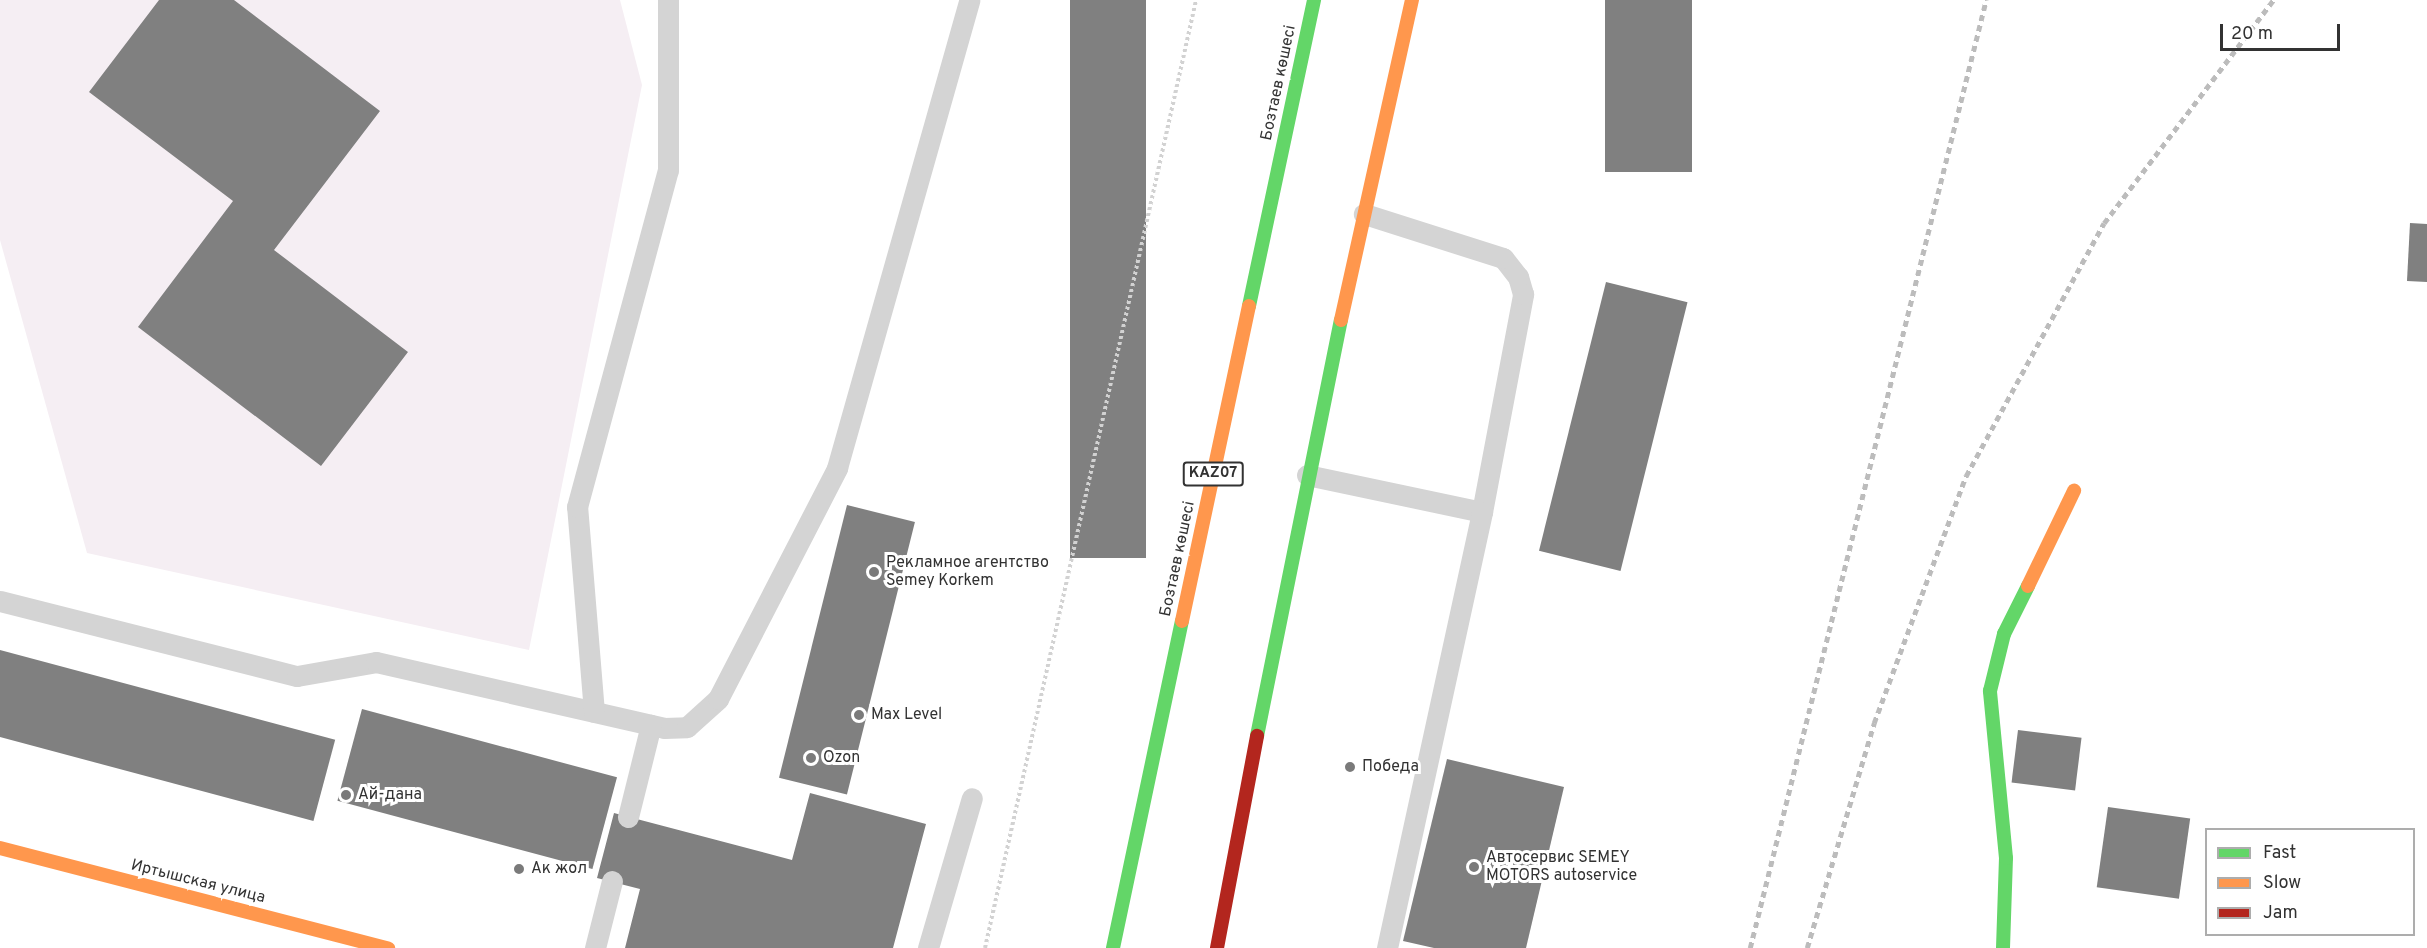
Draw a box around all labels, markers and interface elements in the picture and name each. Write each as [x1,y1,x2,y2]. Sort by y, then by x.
scale bar [2223,12,2343,50]
text: 20 m [2231,23,2273,46]
street label: Бозтаев көшесі [1257,24,1301,142]
road number: KAZ07 [1182,462,1244,486]
street label: Бозтаев көшесі [1156,500,1200,618]
place label: Рекламное агентство Semey Korkem [886,553,1049,591]
marker: Рекламное агентство Semey Korkem [867,565,881,579]
place label: Max Level [871,705,942,725]
marker: Max Level [852,708,866,722]
place label: Ozon [823,748,860,768]
marker: Ozon [804,751,818,765]
place label: Победа [1362,757,1419,777]
marker: Победа [1343,760,1357,774]
place label: Ай-дана [358,785,422,805]
marker: Ай-дана [339,788,353,802]
legend [2205,828,2415,936]
text: Fast [2263,842,2296,865]
place label: Автосервис SEMEY MOTORS autoservice [1486,848,1637,886]
street label: Иртышская улица [129,856,267,908]
place label: Ак жол [531,859,587,879]
marker: Автосервис SEMEY MOTORS autoservice [1467,860,1481,874]
marker: Ак жол [512,862,526,876]
text: Slow [2263,872,2301,895]
text: Jam [2263,902,2298,925]

